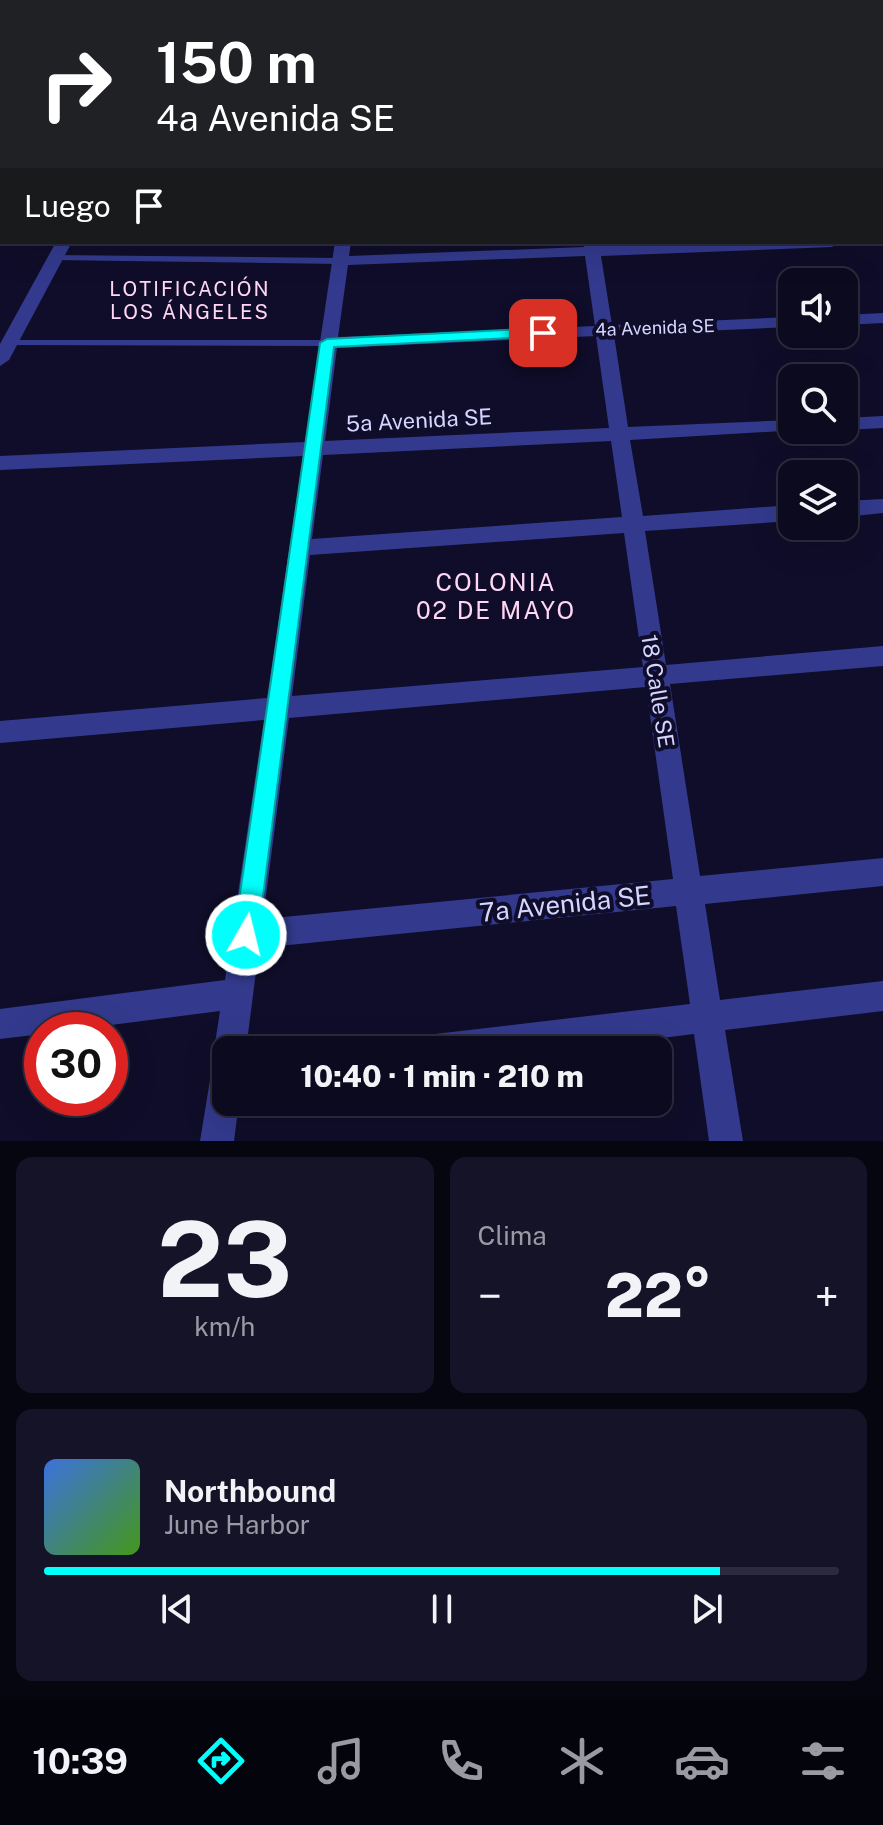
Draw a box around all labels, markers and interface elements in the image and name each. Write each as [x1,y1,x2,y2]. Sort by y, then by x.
text: 150 m [156,30,317,96]
icon: right [24,32,128,136]
text: 4a Avenida SE [156,97,395,139]
icon: arrive [127,184,171,228]
text: Luego [24,188,111,224]
map controls [778,268,858,540]
button: sound [778,268,858,348]
district label: LOTIFICACIÓN LOS ÁNGELES [109,276,271,324]
pin [509,299,577,367]
icon: arrive [521,311,565,355]
street label: 4a Avenida SE [595,315,715,340]
button: search [778,364,858,444]
street label: 5a Avenida SE [345,403,493,437]
button: layers [778,460,858,540]
district label: COLONIA 02 DE MAYO [416,568,576,624]
street label: 18 Calle SE [636,633,680,749]
street label: 7a Avenida SE [478,879,652,928]
position arrow [204,893,288,977]
speed limit sign: 30 [24,1012,128,1116]
text: 10:40 · 1 min · 210 m [300,1058,584,1094]
text: 23 [157,1198,292,1320]
text: Clima [478,1220,547,1251]
text: 22° [605,1260,712,1331]
text: − [478,1270,502,1322]
text: + [815,1270,839,1322]
text: km/h [194,1311,255,1342]
text: Northbound [164,1473,336,1509]
text: June Harbor [164,1509,310,1540]
icon: previous [155,1587,199,1631]
icon: pause [420,1587,464,1631]
icon: next [685,1587,729,1631]
icon: directions [193,1733,249,1789]
icon: music [313,1733,369,1789]
icon: phone [433,1733,489,1789]
icon: climate [554,1733,610,1789]
icon: car [674,1733,730,1789]
icon: filters [795,1733,851,1789]
text: 10:39 [32,1740,128,1782]

